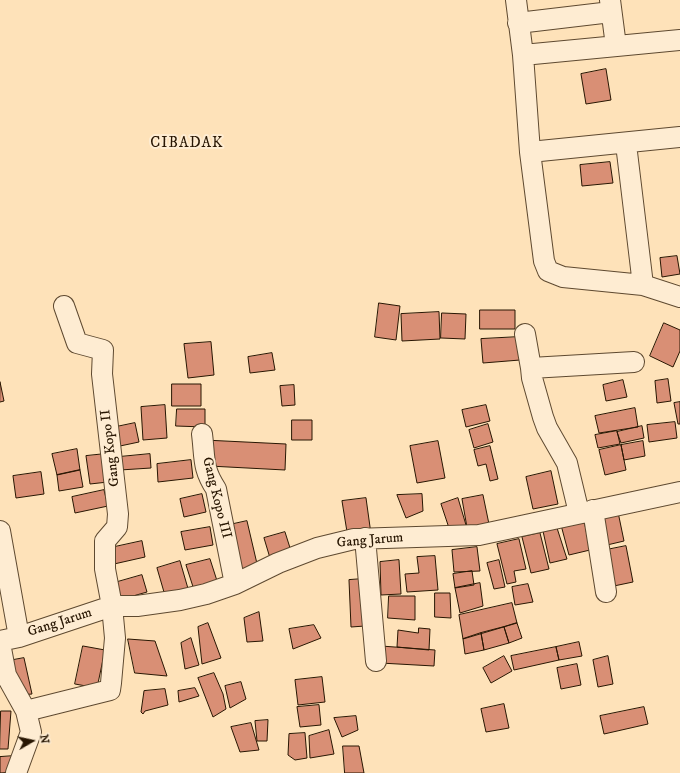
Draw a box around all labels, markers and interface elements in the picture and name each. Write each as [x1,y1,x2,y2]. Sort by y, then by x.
district label: CIBADAK [150,135,224,153]
street label: Gang Kopo II [98,408,124,488]
street label: Gang Kopo III [198,455,234,541]
street label: Gang Jarum [336,530,404,552]
street label: Gang Jarum [26,605,94,641]
north arrow [12,721,52,761]
text: N [36,734,51,745]

